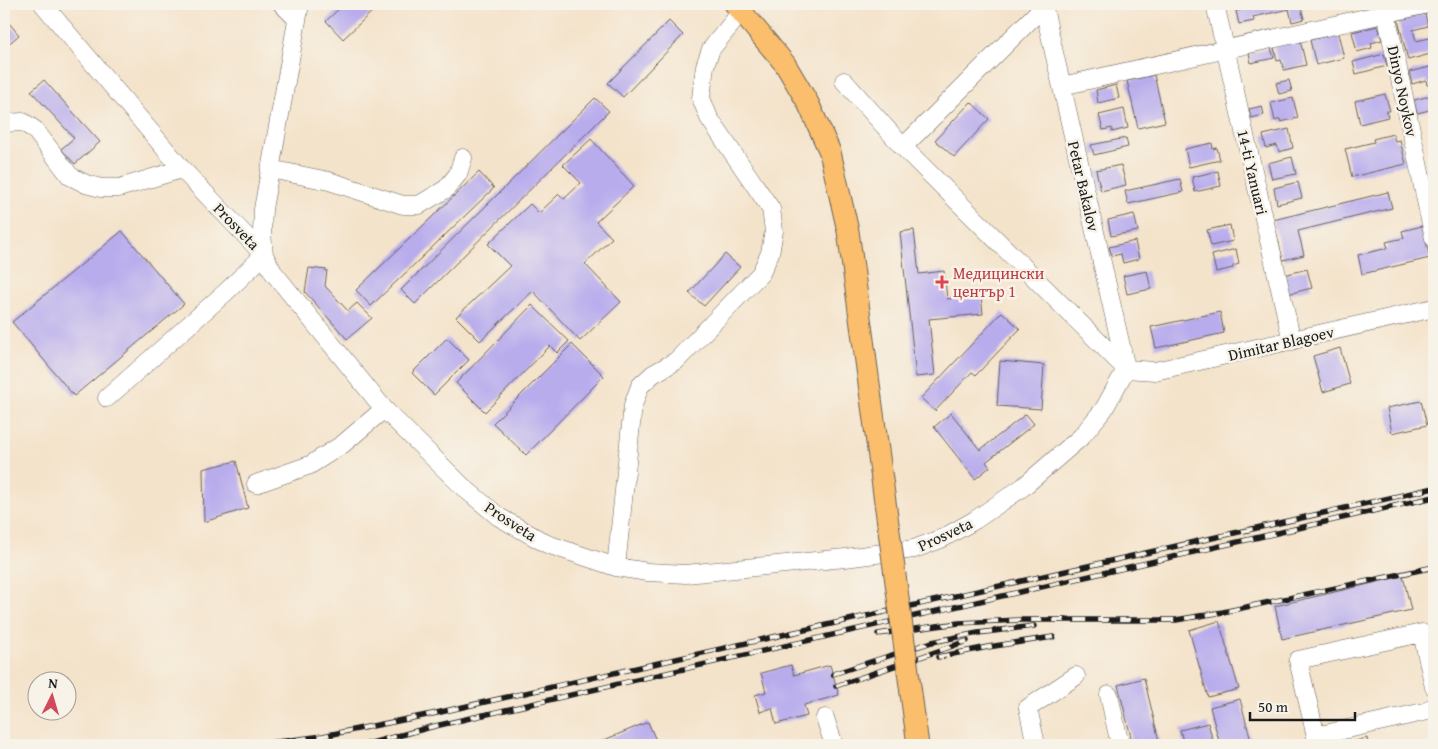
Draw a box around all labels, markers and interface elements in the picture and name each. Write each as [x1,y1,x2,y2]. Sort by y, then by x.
street label: Dinyo Noykov [1382,43,1424,139]
street label: 14-ti Yanuari [1232,127,1275,218]
street label: Petar Bakalov [1062,138,1106,234]
street label: Prosveta [208,197,266,255]
place label: Медицински център 1 [953,261,1045,303]
marker: Медицински център 1 [935,275,949,289]
street label: Dimitar Blagoev [1226,319,1336,367]
street label: Prosveta [480,495,542,547]
street label: Prosveta [914,511,977,557]
north arrow [28,672,78,722]
text: N [48,673,59,693]
scale bar [1250,689,1356,721]
text: 50 m [1258,696,1289,717]

